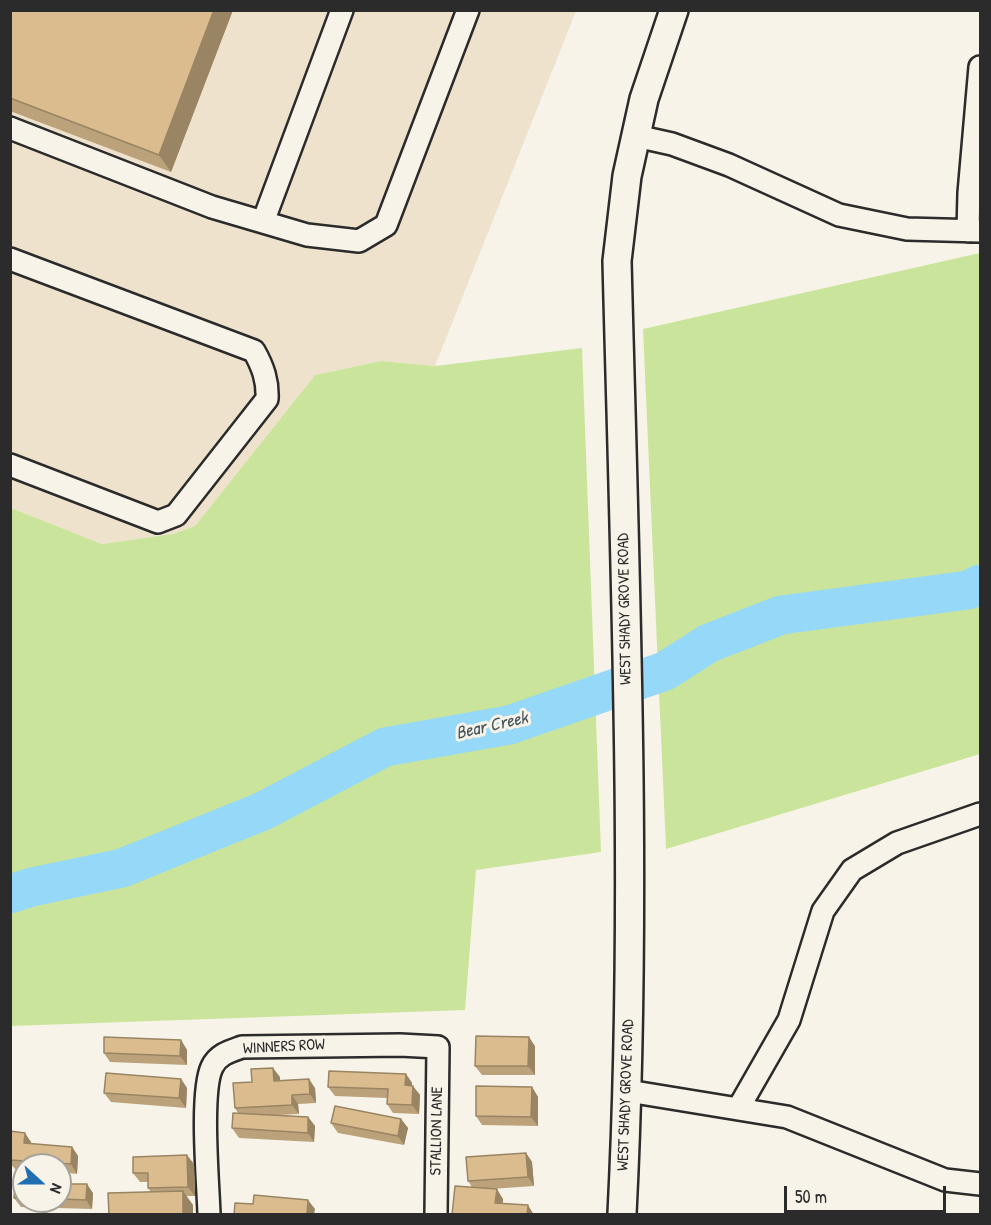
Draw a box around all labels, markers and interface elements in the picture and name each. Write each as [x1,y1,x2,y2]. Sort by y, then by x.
street label: WEST SHADY GROVE ROAD [614,533,636,685]
water label: Bear Creek [454,707,530,745]
street label: WEST SHADY GROVE ROAD [614,1019,638,1171]
street label: WINNERS ROW [243,1035,325,1059]
street label: STALLION LANE [427,1086,447,1176]
north arrow [12,1153,72,1213]
scale bar [787,1174,949,1212]
text: N [45,1181,69,1197]
text: 50 m [795,1184,827,1209]

